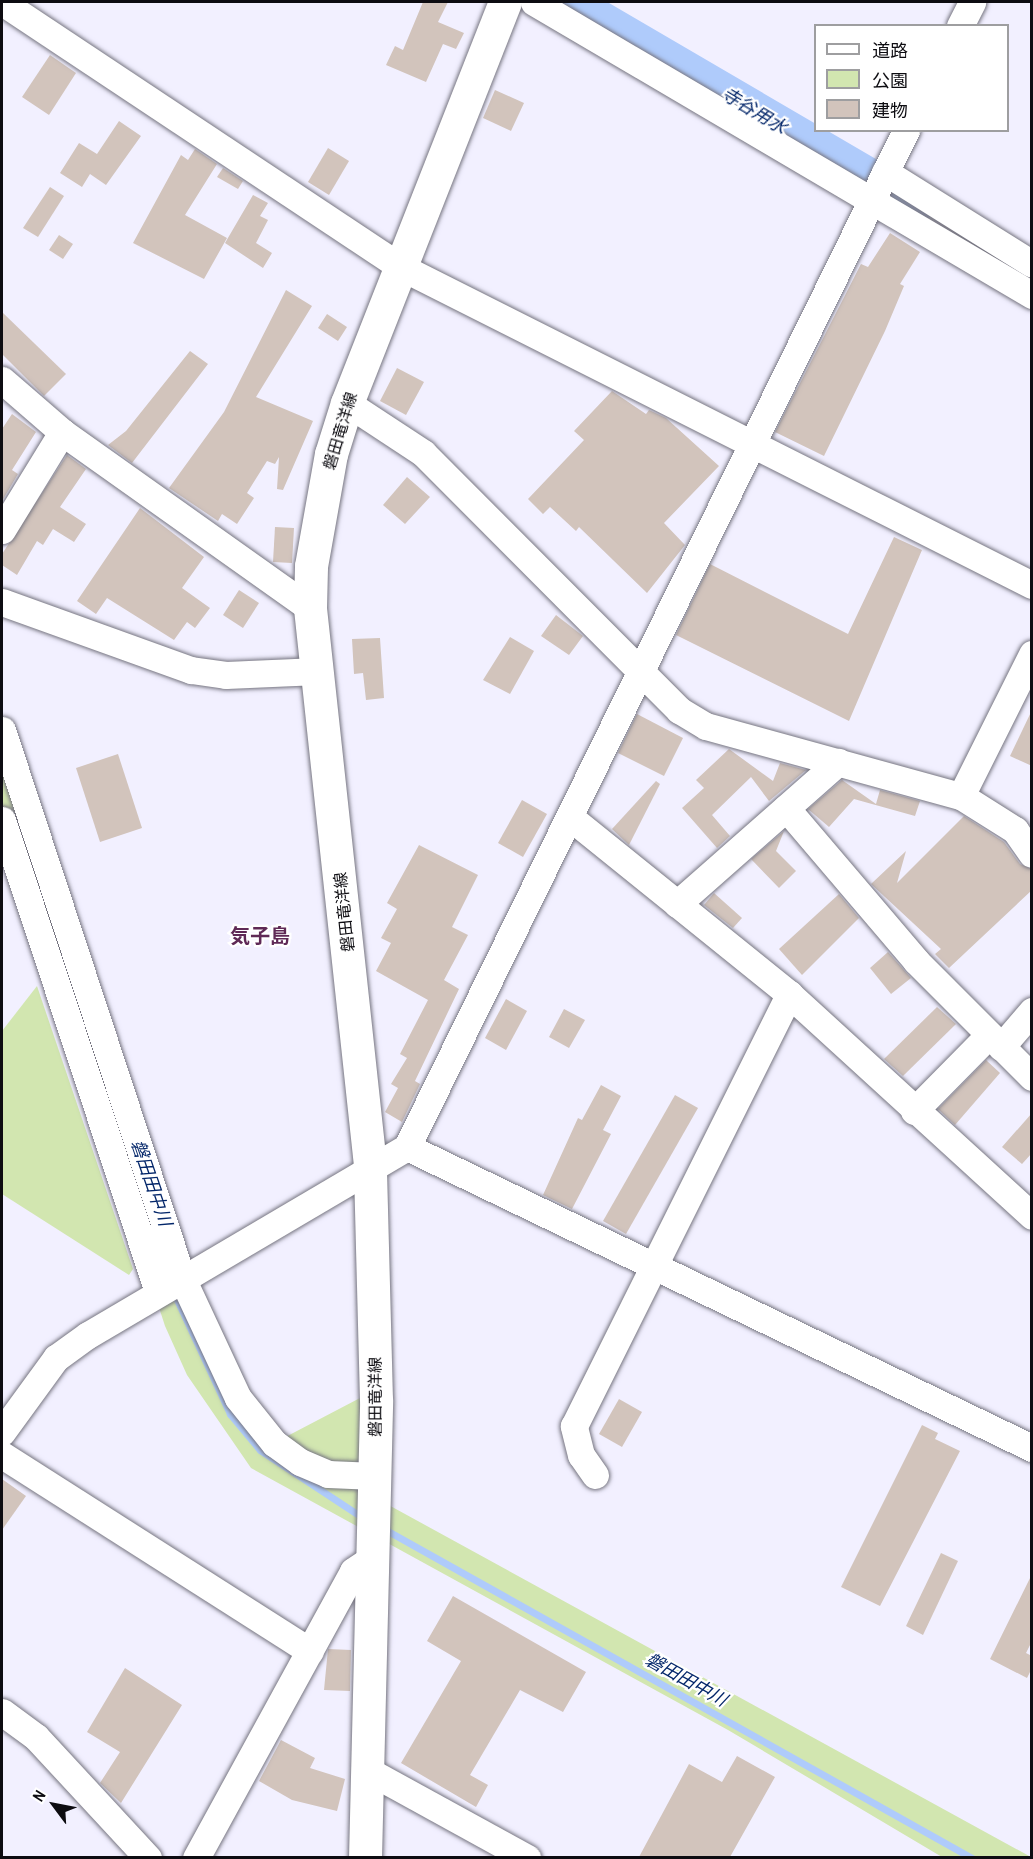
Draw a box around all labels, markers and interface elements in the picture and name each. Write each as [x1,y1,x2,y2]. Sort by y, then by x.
legend [814,24,1009,132]
text: 道路 [872,38,908,63]
text: 公園 [872,68,908,93]
water label: 寺谷用水 [718,83,790,139]
text: 建物 [872,98,908,123]
street label: 磐田竜洋線 [319,390,361,472]
street label: 磐田竜洋線 [330,871,358,953]
district label: 気子島 [230,923,290,947]
water label: 磐田田中川 [126,1137,176,1229]
street label: 磐田竜洋線 [365,1357,385,1437]
water label: 磐田田中川 [641,1649,731,1711]
north arrow [24,1775,84,1835]
text: N [27,1786,51,1805]

